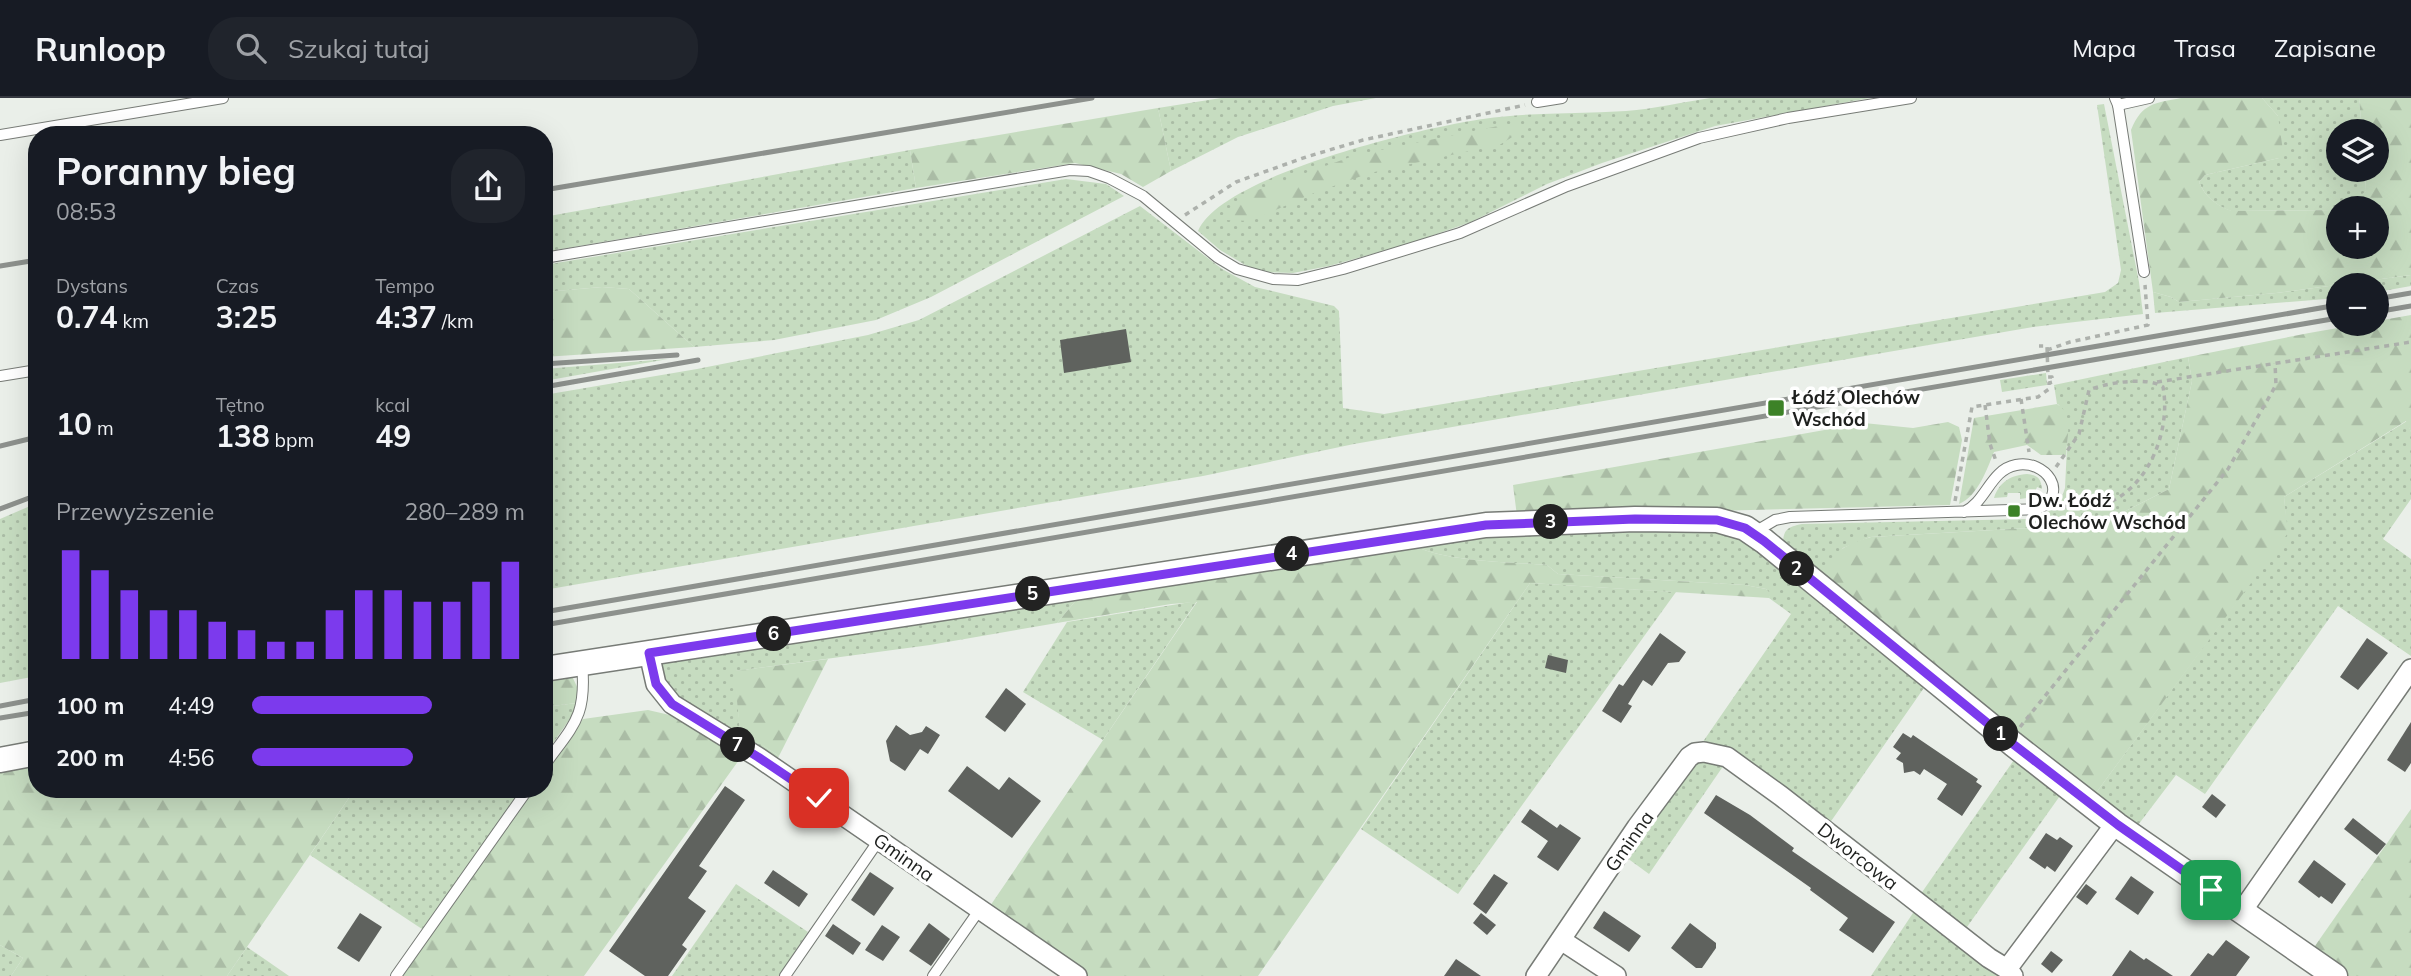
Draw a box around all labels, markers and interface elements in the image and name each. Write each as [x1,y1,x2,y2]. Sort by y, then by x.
search box [208,17,698,80]
text: Runloop [35,28,166,69]
icon: search [232,29,270,67]
text: Szukaj tutaj [288,32,429,65]
text: Mapa [2072,33,2136,63]
text: Trasa [2174,33,2236,63]
text: Zapisane [2274,33,2376,63]
map controls [2326,119,2389,336]
button: layers [2326,119,2389,182]
text: Poranny bieg [56,147,296,195]
button: share [451,149,525,223]
button: + [2326,196,2389,259]
text: 08:53 [56,197,116,226]
button: − [2326,273,2389,336]
text: Dystans [56,274,128,298]
text: Czas [216,274,259,298]
text: Tempo [375,274,435,298]
text: 0.74 [56,298,117,336]
text: 3:25 [216,298,277,336]
text: 4:37 [375,298,437,336]
text: km [117,309,149,333]
text: /km [437,309,474,333]
place label: Łódź Olechów Wschód [1791,385,1920,431]
text: Tętno [216,393,265,417]
text: kcal [375,393,410,417]
marker: Łódź Olechów Wschód [1766,398,1786,418]
text: 10 [56,405,92,443]
text: m [92,416,114,440]
text: 138 [216,417,270,455]
text: 49 [375,417,411,455]
text: bpm [270,428,314,452]
place label: Dw. Łódź Olechów Wschód [2028,488,2186,534]
text: Przewyższenie [56,497,214,526]
text: 280–289 m [404,497,525,526]
marker: Dw. Łódź Olechów Wschód [2006,503,2022,519]
pin: 3 [1534,504,1568,540]
text: 3 [1545,509,1556,533]
pin: 4 [1274,536,1310,572]
text: 4 [1286,541,1297,565]
pin: 2 [1780,552,1814,587]
text: 2 [1791,556,1802,580]
pin: 5 [1016,576,1050,612]
text: 5 [1027,581,1038,605]
pin: 6 [756,616,792,652]
text: 6 [768,621,779,645]
text: 100 m [56,691,124,720]
text: 4:49 [168,691,215,720]
pin: 1 [1983,716,2018,752]
text: 1 [1995,721,2006,745]
pin: 7 [720,728,756,762]
text: 7 [732,732,743,756]
text: 200 m [56,743,124,772]
text: 4:56 [168,743,215,772]
pin [789,768,849,828]
icon: check [800,779,838,817]
street label: Gminna [1599,806,1659,876]
street label: Dworcowa [1813,817,1903,895]
street label: Gminna [869,827,939,887]
pin [2181,860,2241,920]
icon: arrive [2192,871,2230,909]

